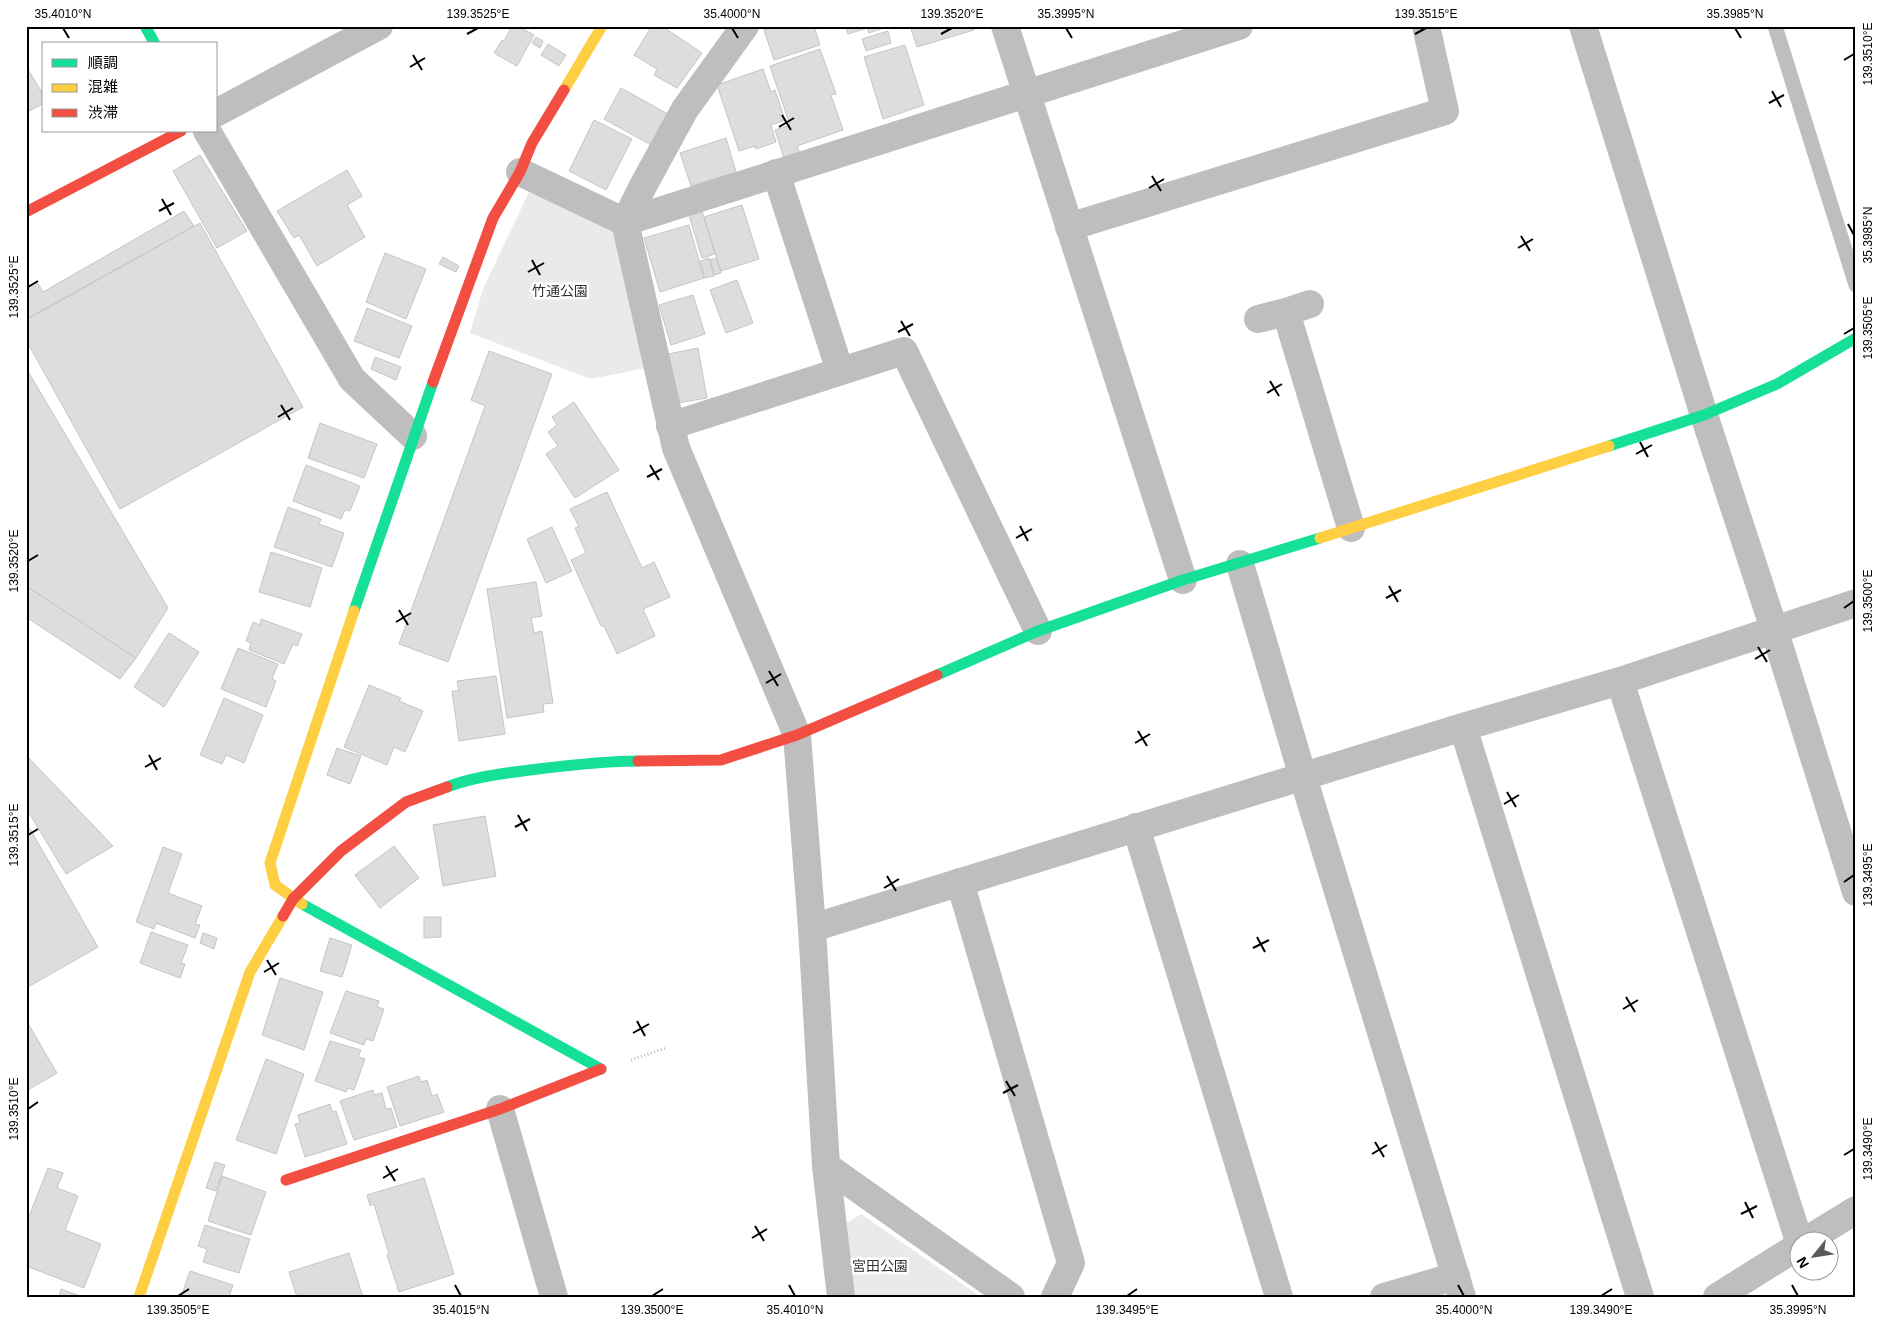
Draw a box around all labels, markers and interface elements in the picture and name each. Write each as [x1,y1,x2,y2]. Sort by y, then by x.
text: 35.4010°N [35,7,91,21]
text: 139.3525°E [447,7,509,21]
text: 35.4000°N [704,7,760,21]
text: 139.3520°E [921,7,983,21]
text: 35.3995°N [1038,7,1094,21]
text: 139.3515°E [1395,7,1457,21]
text: 35.3985°N [1707,7,1763,21]
text: 139.3510°E [1861,23,1875,85]
legend [42,42,218,132]
text: 順調 [88,54,118,71]
text: 混雑 [88,78,118,95]
text: 渋滞 [88,104,118,121]
text: 35.3985°N [1861,207,1875,263]
text: 139.3525°E [7,256,21,318]
park label: 竹通公園 [532,283,588,299]
text: 139.3505°E [1861,297,1875,359]
text: 139.3520°E [7,530,21,592]
text: 139.3500°E [1861,570,1875,632]
text: 139.3515°E [7,804,21,866]
text: 139.3495°E [1861,844,1875,906]
text: 139.3510°E [7,1078,21,1140]
text: 139.3490°E [1861,1118,1875,1180]
north arrow [1790,1230,1840,1280]
text: N [1793,1254,1812,1271]
park label: 宮田公園 [852,1258,908,1274]
text: 139.3505°E [147,1303,209,1317]
text: 35.4015°N [433,1303,489,1317]
text: 139.3500°E [621,1303,683,1317]
text: 35.4010°N [767,1303,823,1317]
text: 139.3495°E [1096,1303,1158,1317]
text: 35.4000°N [1436,1303,1492,1317]
text: 139.3490°E [1570,1303,1632,1317]
text: 35.3995°N [1770,1303,1826,1317]

